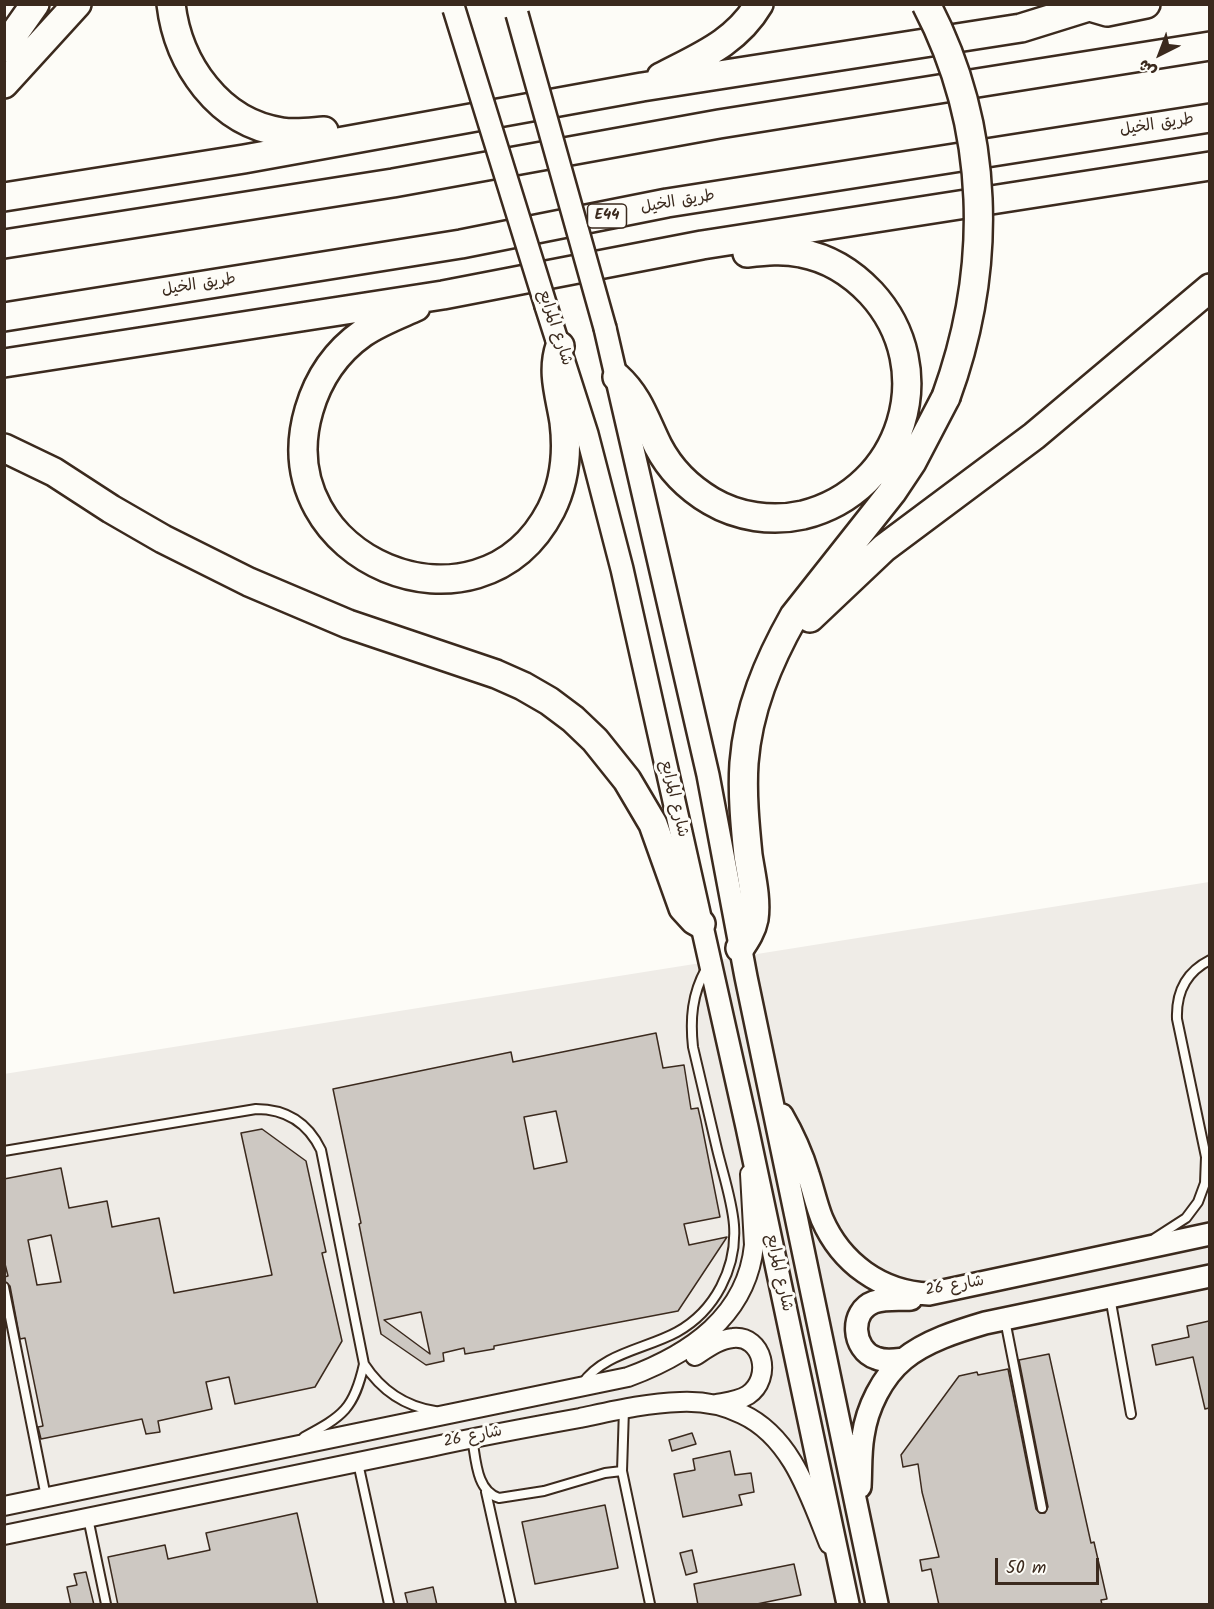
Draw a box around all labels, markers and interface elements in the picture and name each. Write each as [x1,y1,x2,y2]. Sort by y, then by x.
north arrow [1130,24,1190,84]
text: ش [1133,53,1163,83]
street label: طريق الخيل [1118,111,1196,141]
street label: طريق الخيل [639,187,717,219]
road number: E44 [588,204,626,228]
street label: طريق الخيل [160,271,238,301]
street label: شارع المرابع [533,288,575,368]
street label: شارع المرابع [655,759,691,839]
street label: شارع المرابع [760,1233,796,1313]
street label: شارع 26 [924,1272,986,1302]
street label: شارع 26 [442,1423,504,1453]
scale bar [998,1546,1102,1584]
text: 50 m [1006,1554,1046,1583]

